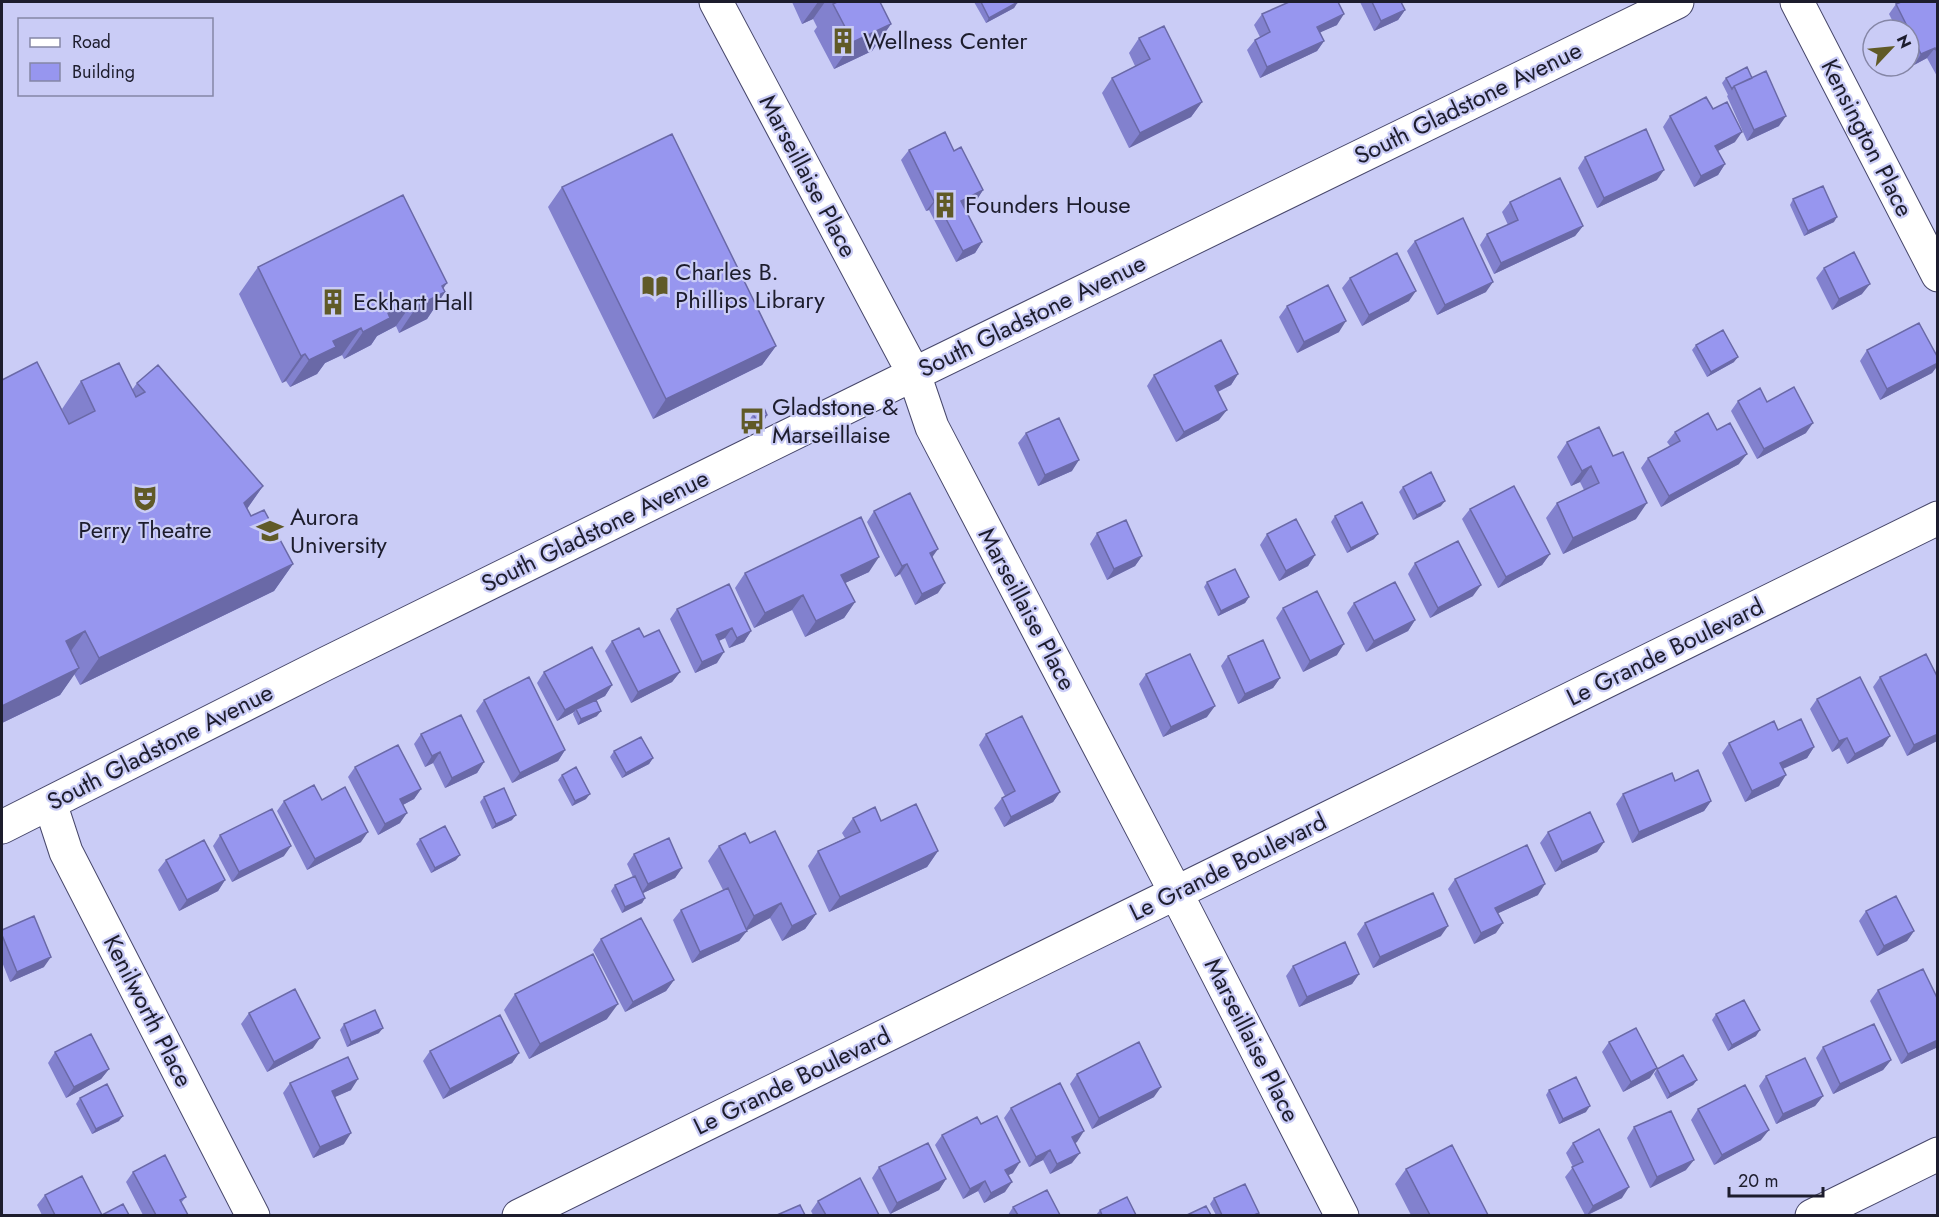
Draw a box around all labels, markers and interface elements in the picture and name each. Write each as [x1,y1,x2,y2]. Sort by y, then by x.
legend [18,18,213,96]
north arrow [1861,18,1921,78]
place label: Wellness Center [863,23,1028,58]
building icon: Wellness Center [828,26,858,56]
text: Road [72,29,111,55]
text: N [1891,31,1917,52]
street label: South Gladstone Avenue [1348,32,1587,173]
street label: Kensington Place [1813,53,1922,223]
text: Building [72,59,135,85]
street label: Marseillaise Place [751,88,866,263]
place label: Founders House [965,187,1131,222]
building icon: Founders House [930,190,960,220]
street label: South Gladstone Avenue [912,245,1151,386]
place label: Charles B. Phillips Library [675,254,825,317]
library icon: Charles B. Phillips Library [640,271,670,301]
place label: Eckhart Hall [353,284,473,319]
building icon: Eckhart Hall [318,287,348,317]
place label: Gladstone & Marseillaise [772,389,898,452]
bus stop icon: Gladstone & Marseillaise [737,406,767,436]
street label: South Gladstone Avenue [475,460,714,601]
theatre icon: Perry Theatre [130,483,160,513]
place label: Aurora University [290,499,387,562]
place label: Perry Theatre [78,512,212,547]
school or university icon: Aurora University [255,516,285,546]
street label: Marseillaise Place [970,521,1085,696]
street label: Le Grande Boulevard [1560,589,1769,714]
street label: South Gladstone Avenue [41,674,279,819]
street label: Le Grande Boulevard [1123,804,1332,929]
street label: Kenilworth Place [95,929,202,1093]
street label: Marseillaise Place [1196,952,1309,1128]
street label: Le Grande Boulevard [687,1018,896,1143]
scale bar [1729,1160,1824,1198]
text: 20 m [1738,1168,1778,1194]

